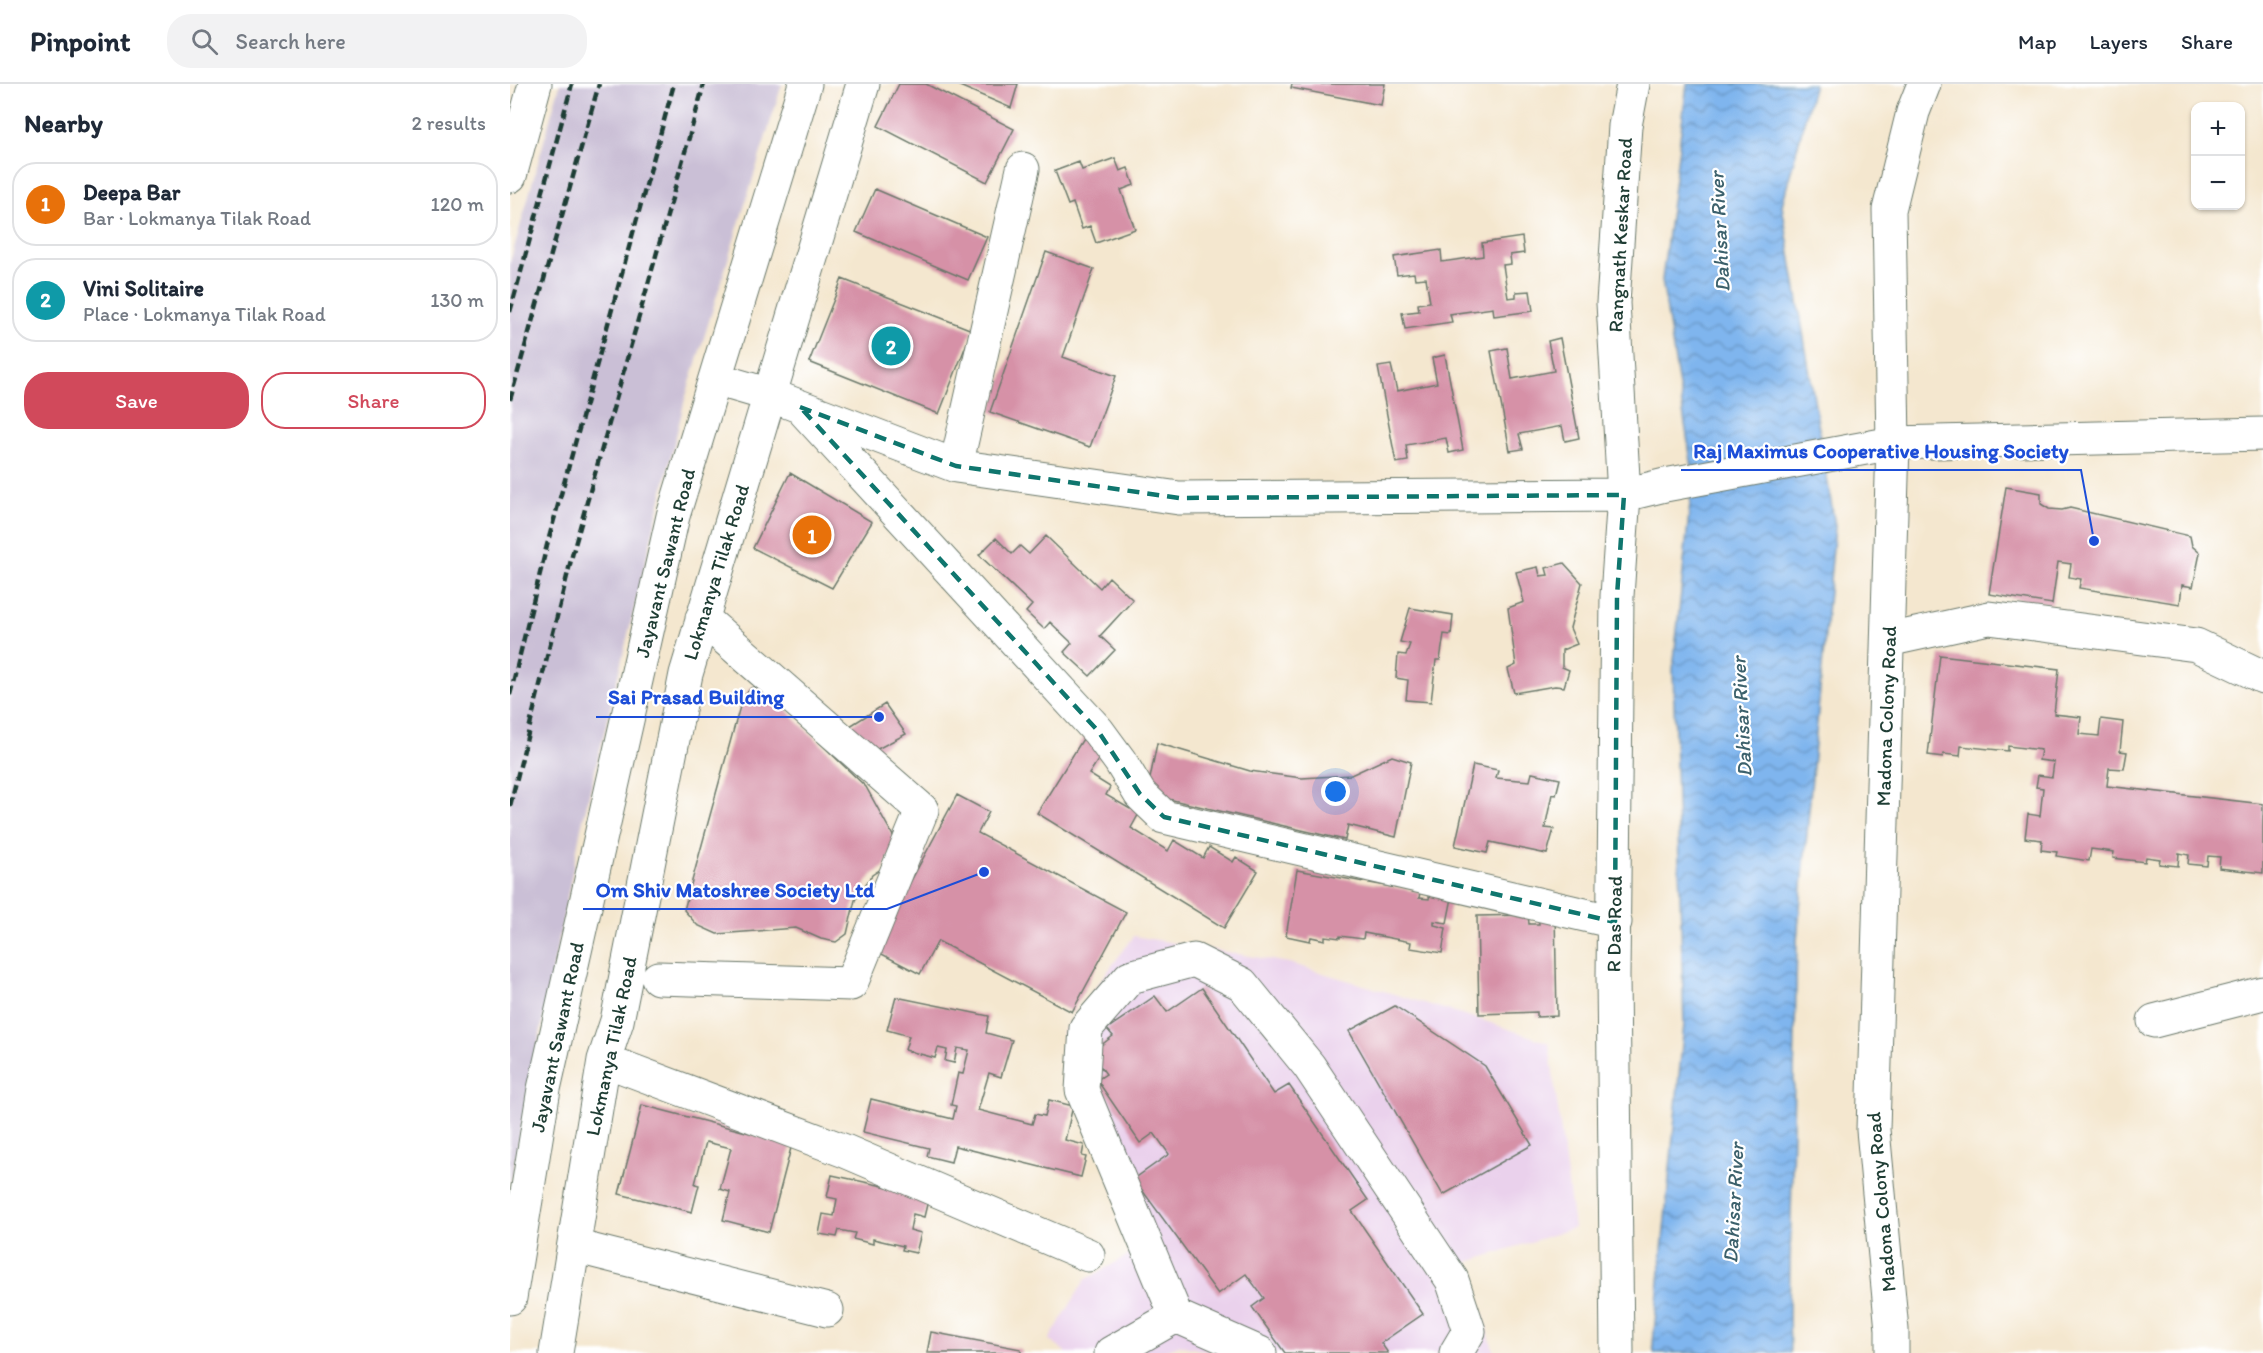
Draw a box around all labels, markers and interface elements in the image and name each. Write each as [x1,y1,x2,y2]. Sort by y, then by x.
search box [167,14,587,68]
text: Pinpoint [30,24,131,58]
icon: search [188,25,221,58]
text: Search here [236,28,346,55]
text: Map [2018,29,2057,54]
text: Layers [2090,29,2148,54]
text: Share [2181,29,2233,54]
map controls [2191,102,2245,210]
button: + [2191,102,2245,156]
text: Nearby [24,107,103,139]
text: 2 results [412,111,486,135]
street label: Rangnath Keskar Road [1603,137,1637,333]
button: − [2191,156,2245,210]
water label: Dahisar River [1703,169,1735,293]
text: Deepa Bar [83,179,180,206]
text: 1 [41,192,50,216]
text: 120 m [431,192,484,216]
text: Bar · Lokmanya Tilak Road [83,206,311,230]
text: Vini Solitaire [83,275,204,302]
text: 2 [40,288,51,312]
text: 130 m [430,288,484,312]
text: Place · Lokmanya Tilak Road [83,302,326,326]
pin: 2 [872,324,910,368]
button: Save [24,372,249,429]
button: Share [261,372,486,429]
callout: Raj Maximus Cooperative Housing Society [1681,431,2081,470]
text: Raj Maximus Cooperative Housing Society [1693,438,2069,464]
street label: Jayavant Sawant Road [630,466,700,660]
street label: Lokmanya Tilak Road [678,481,754,663]
pin: 1 [792,512,832,558]
street label: Madona Colony Road [1871,625,1901,807]
water label: Dahisar River [1725,654,1757,778]
callout: Sai Prasad Building [596,678,796,717]
text: Sai Prasad Building [608,684,785,710]
your location [1321,777,1350,806]
callout: Om Shiv Matoshree Society Ltd [583,870,887,909]
street label: R Das Road [1601,875,1627,973]
text: Om Shiv Matoshree Society Ltd [595,877,875,903]
street label: Jayavant Sawant Road [525,940,589,1134]
street label: Lokmanya Tilak Road [580,954,642,1138]
street label: Madona Colony Road [1861,1111,1901,1293]
water label: Dahisar River [1717,1140,1749,1264]

